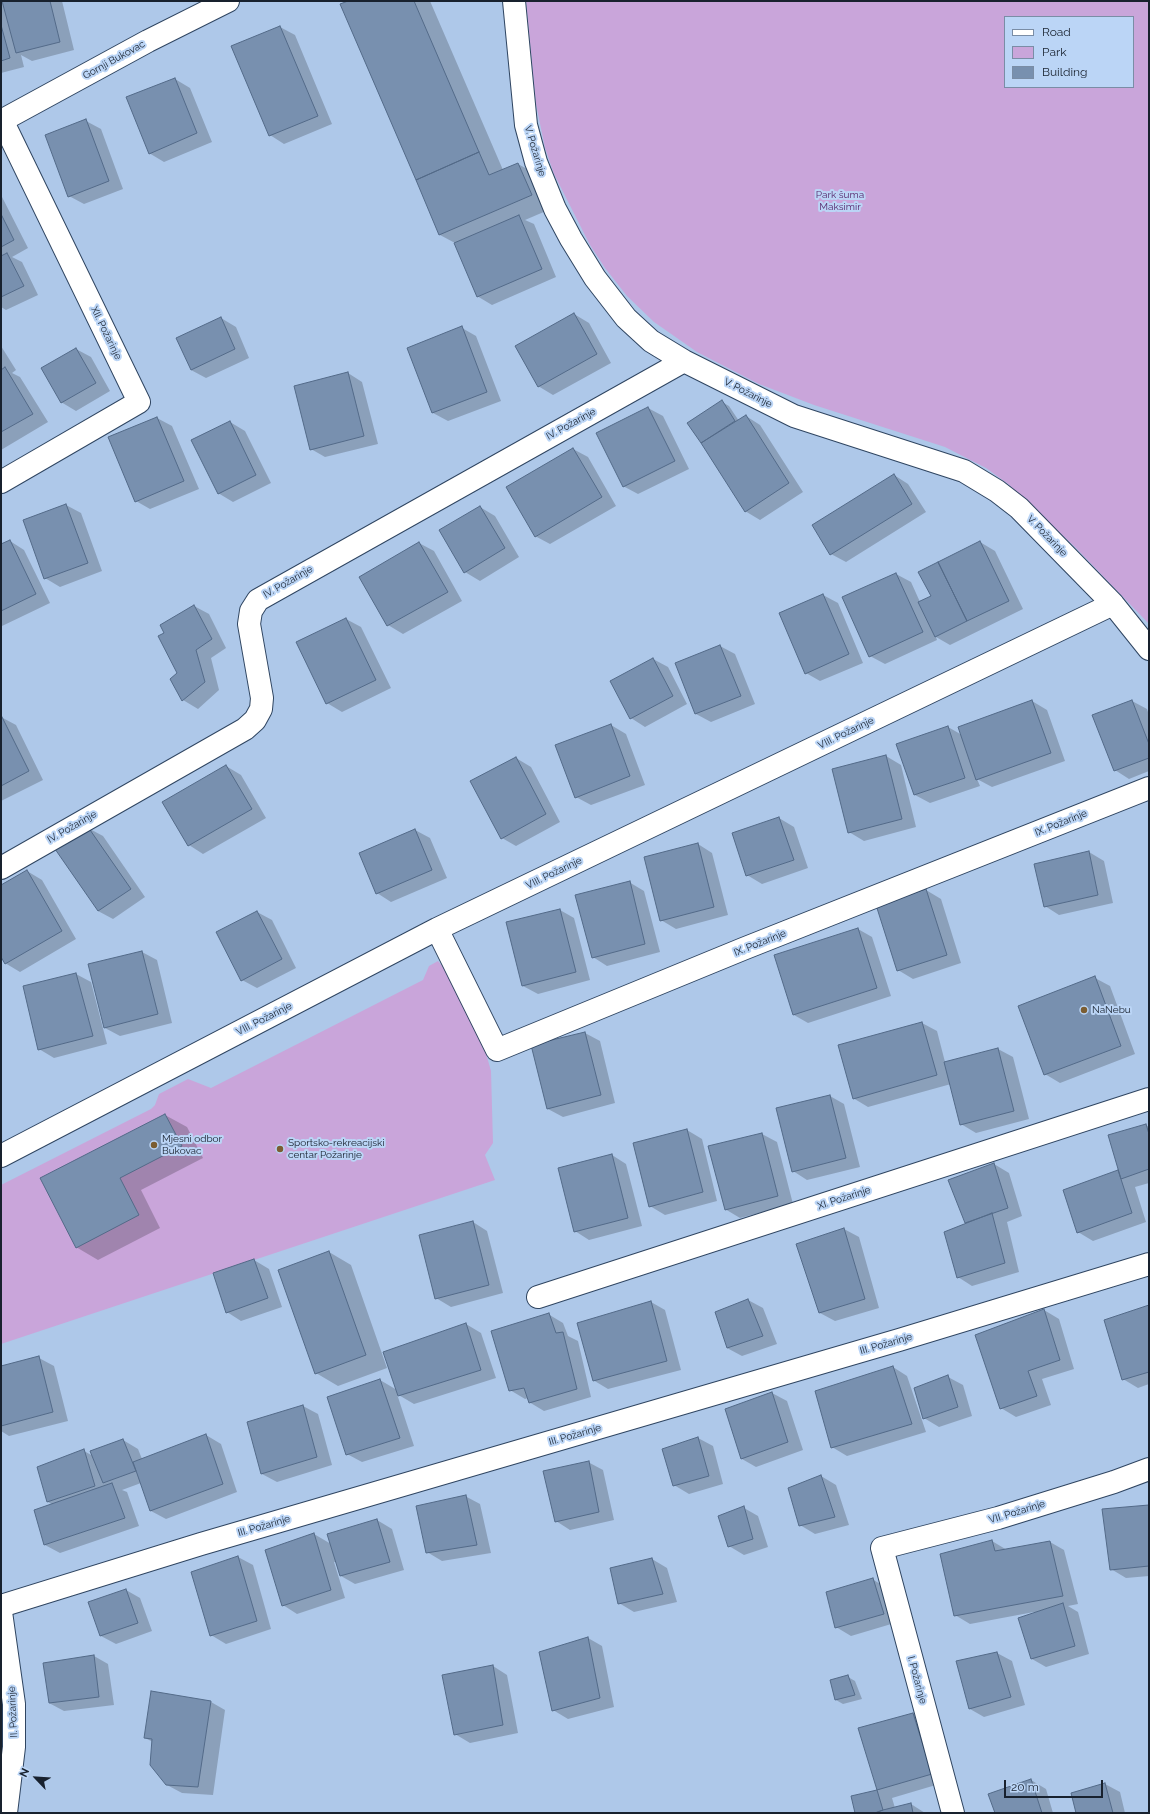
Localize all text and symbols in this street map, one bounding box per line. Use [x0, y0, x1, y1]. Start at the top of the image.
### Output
legend [1004, 16, 1134, 88]
text: Road [1042, 25, 1071, 39]
street label: Gornji Bukovac [81, 38, 147, 82]
text: Park [1042, 45, 1067, 59]
text: Building [1042, 65, 1088, 79]
street label: V. Požarinje [522, 124, 548, 178]
park label: Park šuma Maksimir [816, 189, 864, 212]
street label: XII. Požarinje [88, 304, 124, 362]
street label: V. Požarinje [722, 376, 774, 410]
street label: IV. Požarinje [544, 405, 598, 443]
street label: V. Požarinje [1024, 513, 1070, 559]
street label: IV. Požarinje [261, 563, 315, 601]
street label: VIII. Požarinje [816, 714, 876, 752]
street label: IX. Požarinje [1033, 807, 1089, 839]
street label: IV. Požarinje [45, 808, 99, 846]
street label: VIII. Požarinje [524, 854, 584, 892]
street label: IX. Požarinje [732, 927, 788, 959]
street label: VIII. Požarinje [234, 1000, 294, 1038]
place label: NaNebu [1092, 1004, 1131, 1016]
marker: NaNebu [1079, 1005, 1089, 1015]
place label: Mjesni odbor Bukovac [162, 1133, 222, 1156]
place label: Sportsko-rekreacijski centar Požarinje [288, 1137, 384, 1160]
marker: Mjesni odbor Bukovac [149, 1140, 159, 1150]
marker: Sportsko-rekreacijski centar Požarinje [275, 1144, 285, 1154]
street label: XI. Požarinje [816, 1184, 872, 1212]
street label: III. Požarinje [858, 1331, 914, 1357]
street label: III. Požarinje [547, 1422, 603, 1448]
street label: VII. Požarinje [987, 1498, 1047, 1526]
street label: III. Požarinje [236, 1513, 292, 1539]
street label: I. Požarinje [905, 1655, 929, 1705]
street label: II. Požarinje [6, 1686, 20, 1738]
north arrow [16, 1758, 56, 1798]
text: N [17, 1766, 32, 1779]
scale bar [1006, 1772, 1105, 1798]
text: 20 m [1011, 1780, 1039, 1794]

